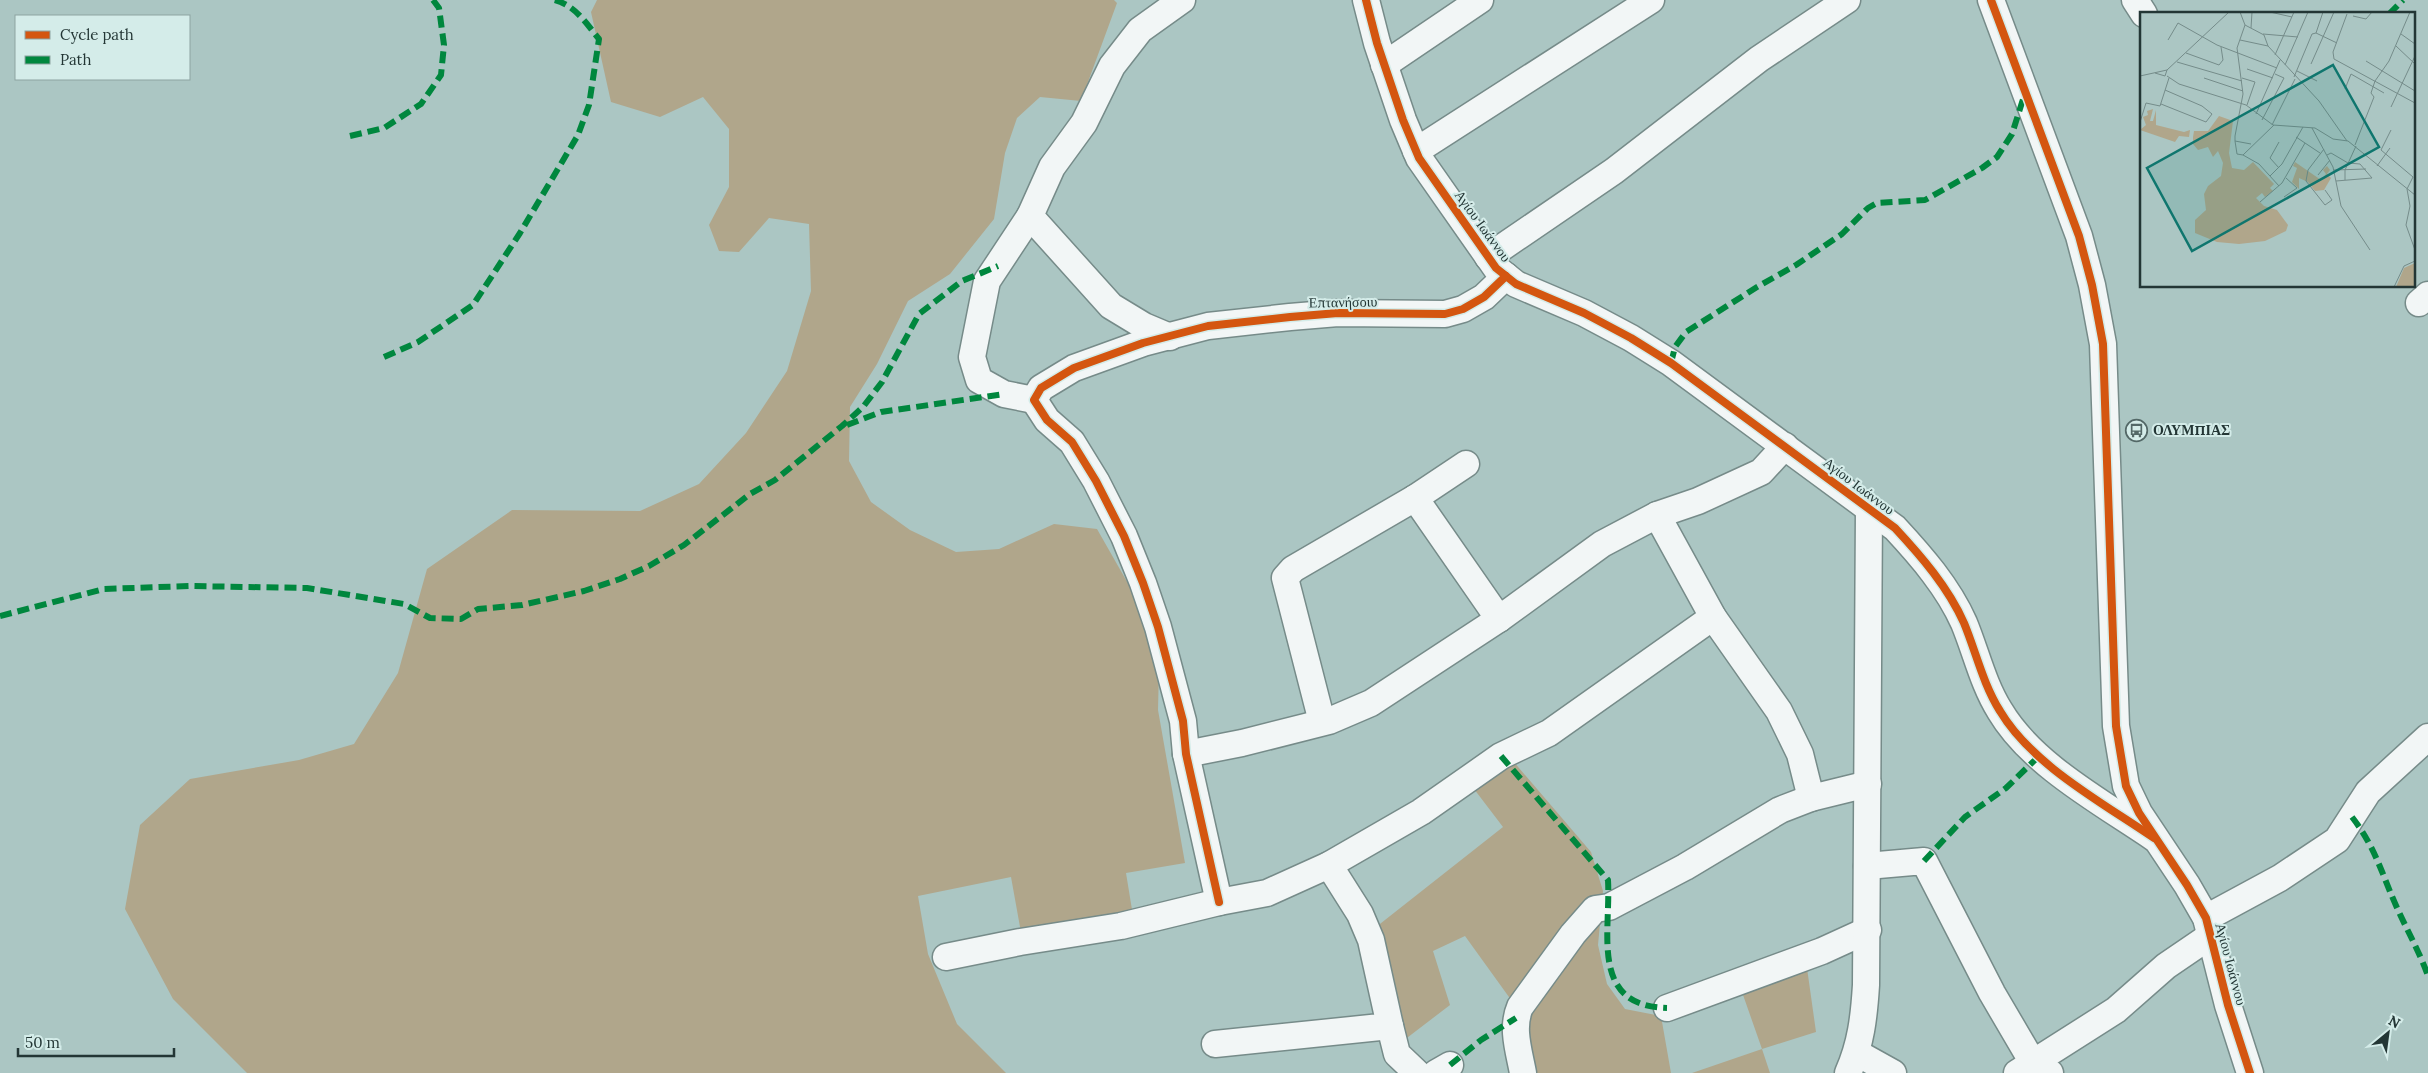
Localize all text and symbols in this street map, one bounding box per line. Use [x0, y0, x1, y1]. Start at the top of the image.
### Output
inset map [2140, 12, 2416, 288]
legend [15, 15, 190, 80]
text: Cycle path [60, 25, 134, 44]
text: Path [60, 50, 91, 69]
street label: Αγίου Ιωάννου [1451, 187, 1515, 266]
street label: Επτανήσοιυ [1309, 292, 1377, 312]
bus stop icon: ΟΛΥΜΠΙΑΣ [2125, 418, 2149, 442]
place label: ΟΛΥΜΠΙΑΣ [2153, 421, 2230, 439]
street label: Αγίου Ιωάννου [1820, 453, 1898, 519]
street label: Αγίου Ιωάννου [2211, 921, 2251, 1007]
north arrow [2363, 1008, 2413, 1058]
text: N [2385, 1011, 2404, 1032]
scale bar [18, 1026, 174, 1058]
text: 50 m [25, 1033, 60, 1052]

